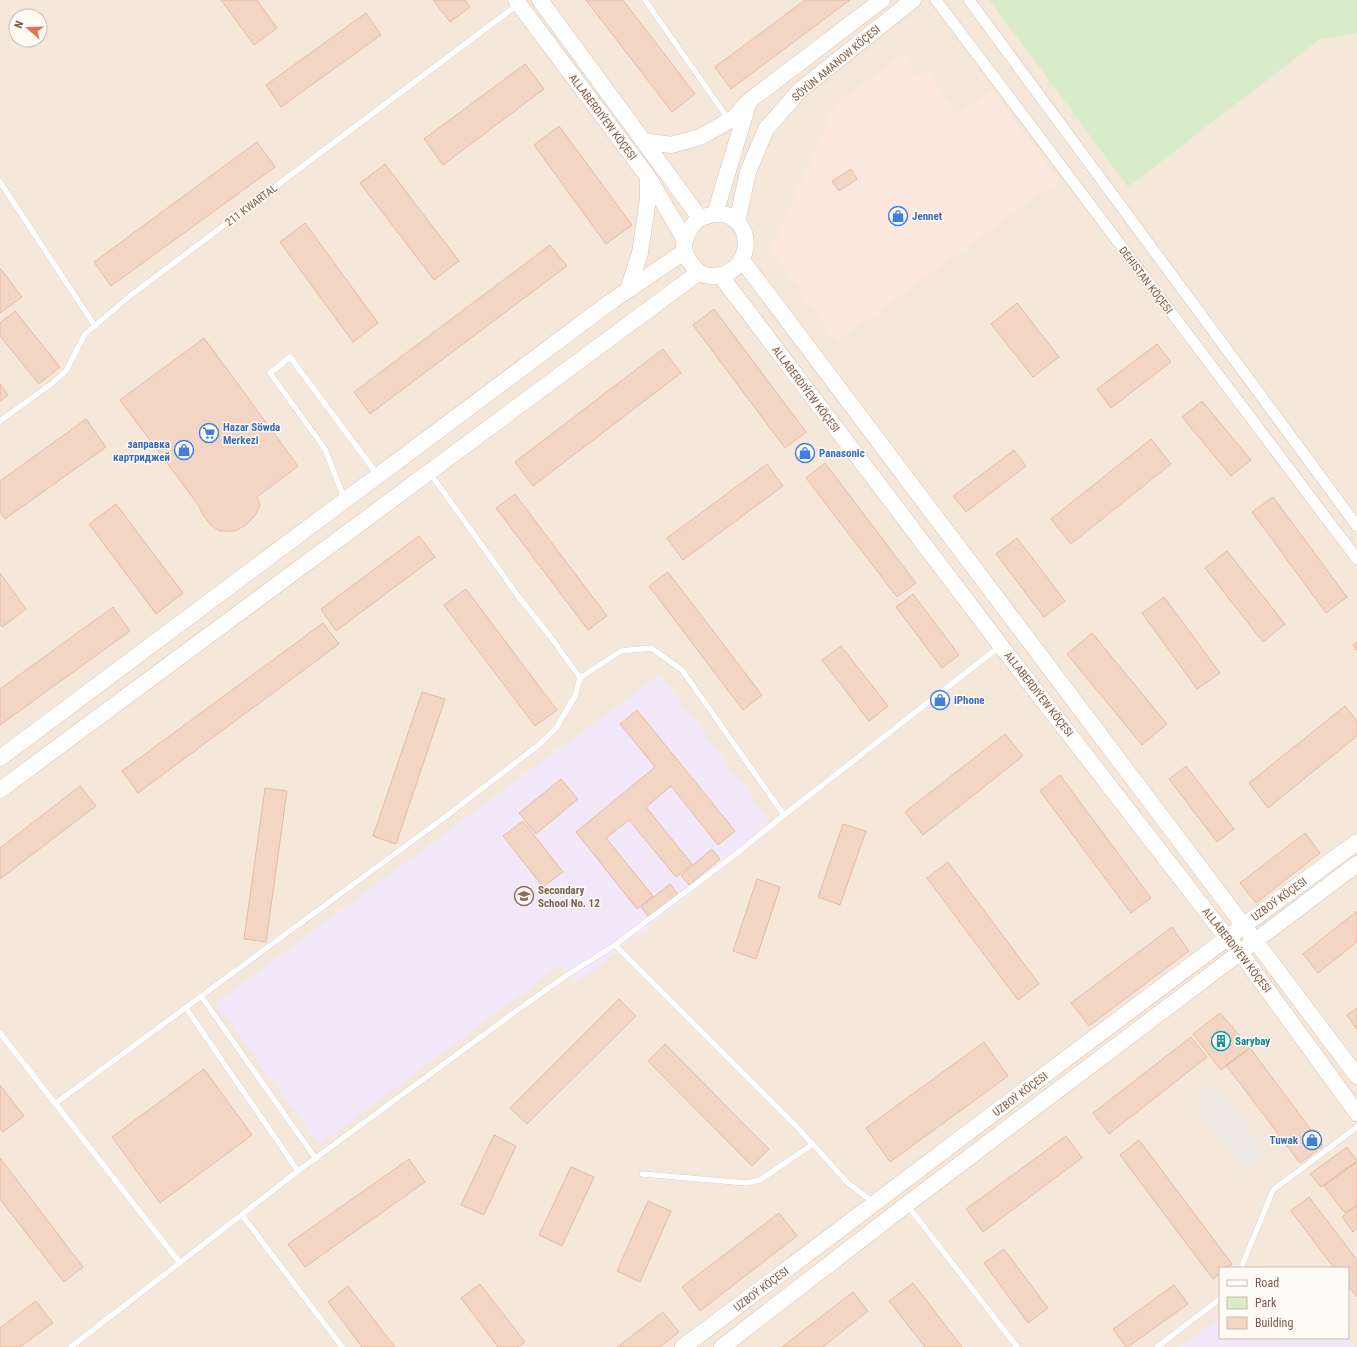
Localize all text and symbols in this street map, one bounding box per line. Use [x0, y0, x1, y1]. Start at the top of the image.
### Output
north arrow [8, 8, 48, 48]
text: N [12, 19, 26, 30]
street label: SÖYÜN AMANOW KÖÇESI [790, 23, 883, 104]
street label: ALLABERDIÝEW KÖÇESI [566, 72, 639, 163]
street label: 211 KWARTAL [223, 182, 280, 229]
shop icon: Jennet [887, 205, 909, 227]
place label: Jennet [912, 210, 943, 223]
street label: DEHISTAN KÖÇESI [1116, 244, 1175, 316]
street label: ALLABERDIÝEW KÖÇESI [769, 344, 842, 435]
place label: Hazar Söwda Merkezi [223, 421, 280, 447]
supermarket icon: Hazar Söwda Merkezi [198, 422, 220, 444]
place label: заправка картриджей [113, 438, 170, 464]
shop icon: заправка картриджей [173, 439, 195, 461]
shop icon: Panasonic [794, 442, 816, 464]
place label: Panasonic [819, 447, 865, 460]
street label: ALLABERDIÝEW KÖÇESI [1001, 649, 1076, 739]
shop icon: iPhone [929, 689, 951, 711]
place label: iPhone [954, 694, 985, 707]
street label: UZBOÝ KÖÇESI [1249, 875, 1309, 924]
place label: Secondary School No. 12 [538, 884, 600, 910]
school or university icon: Secondary School No. 12 [513, 885, 535, 907]
street label: ALLABERDIÝEW KÖÇESI [1199, 905, 1274, 995]
building icon: Sarybay [1210, 1030, 1232, 1052]
place label: Sarybay [1235, 1035, 1270, 1048]
street label: UZBOÝ KÖÇESI [990, 1070, 1050, 1119]
shop icon: Tuwak [1301, 1129, 1323, 1151]
place label: Tuwak [1270, 1134, 1299, 1147]
street label: UZBOÝ KÖÇESI [731, 1265, 791, 1314]
legend [1219, 1267, 1349, 1339]
text: Road [1255, 1276, 1279, 1290]
text: Park [1255, 1296, 1277, 1310]
text: Building [1255, 1316, 1293, 1330]

